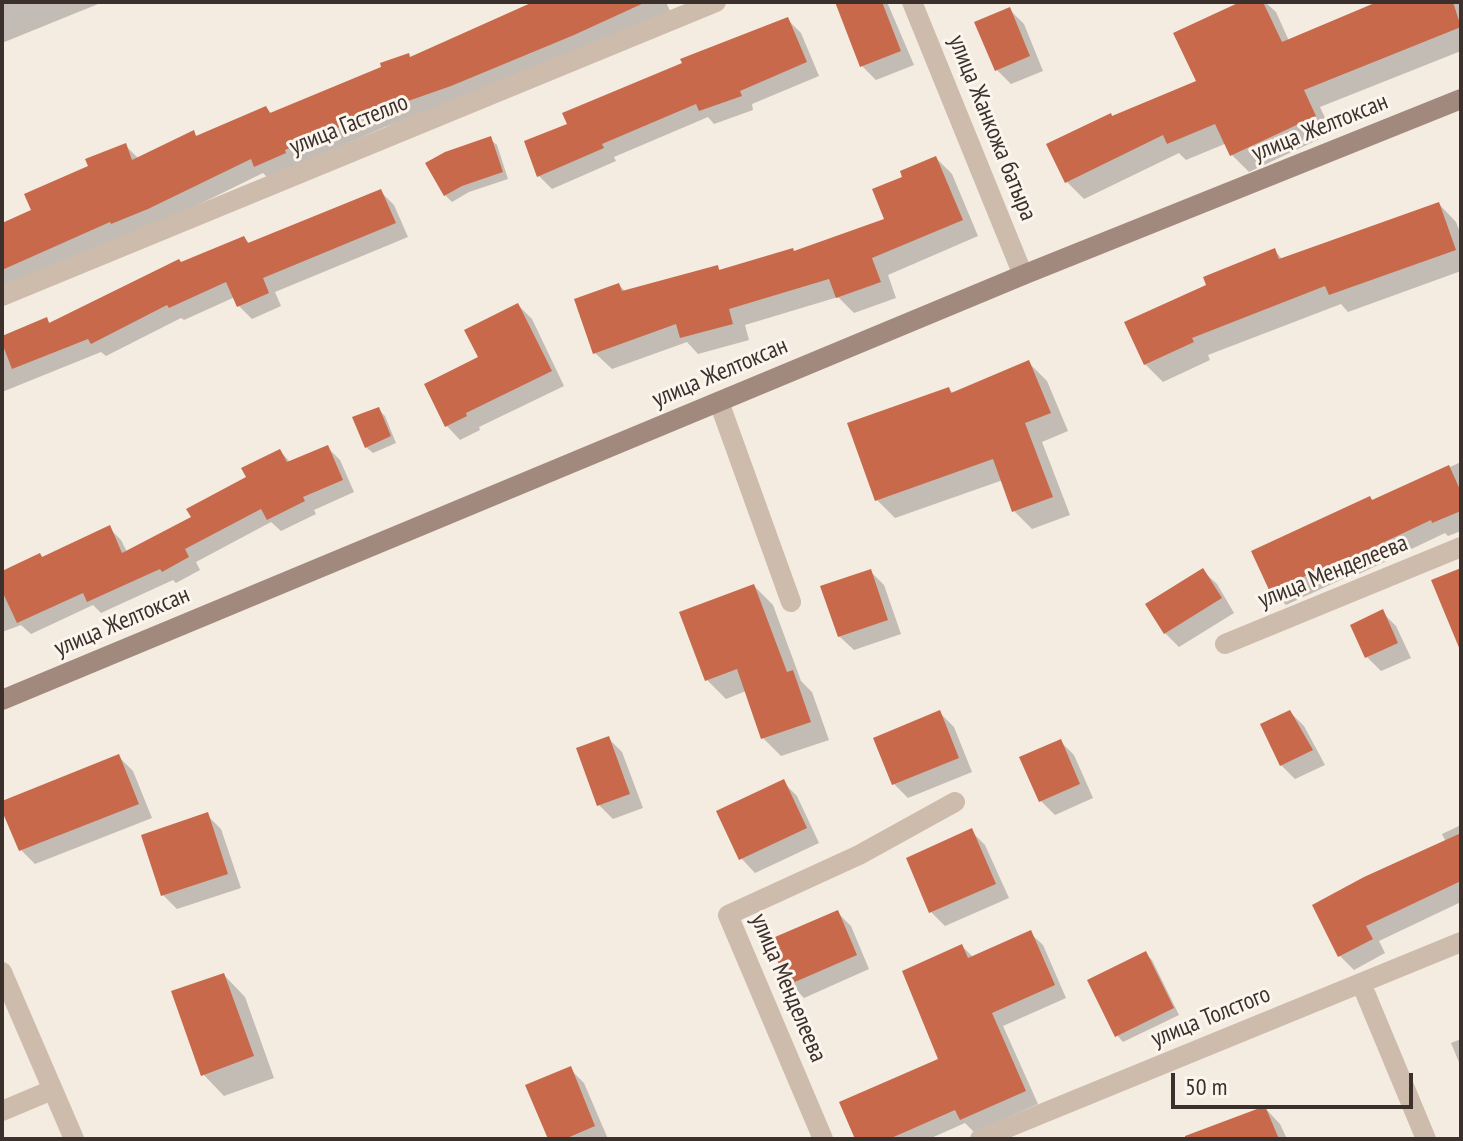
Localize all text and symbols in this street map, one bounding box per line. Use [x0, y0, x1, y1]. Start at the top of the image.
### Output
street label: улица Жанкожа батыра [942, 31, 1042, 225]
street label: улица Гастелло [285, 88, 413, 162]
street label: улица Желтоксан [1248, 88, 1392, 168]
street label: улица Желтоксан [648, 332, 792, 414]
street label: улица Менделеева [1254, 529, 1412, 615]
street label: улица Желтоксан [50, 581, 194, 663]
street label: улица Менделеева [744, 909, 832, 1067]
street label: улица Толстого [1147, 980, 1275, 1054]
scale bar [1175, 1057, 1417, 1107]
text: 50 m [1185, 1071, 1227, 1102]

